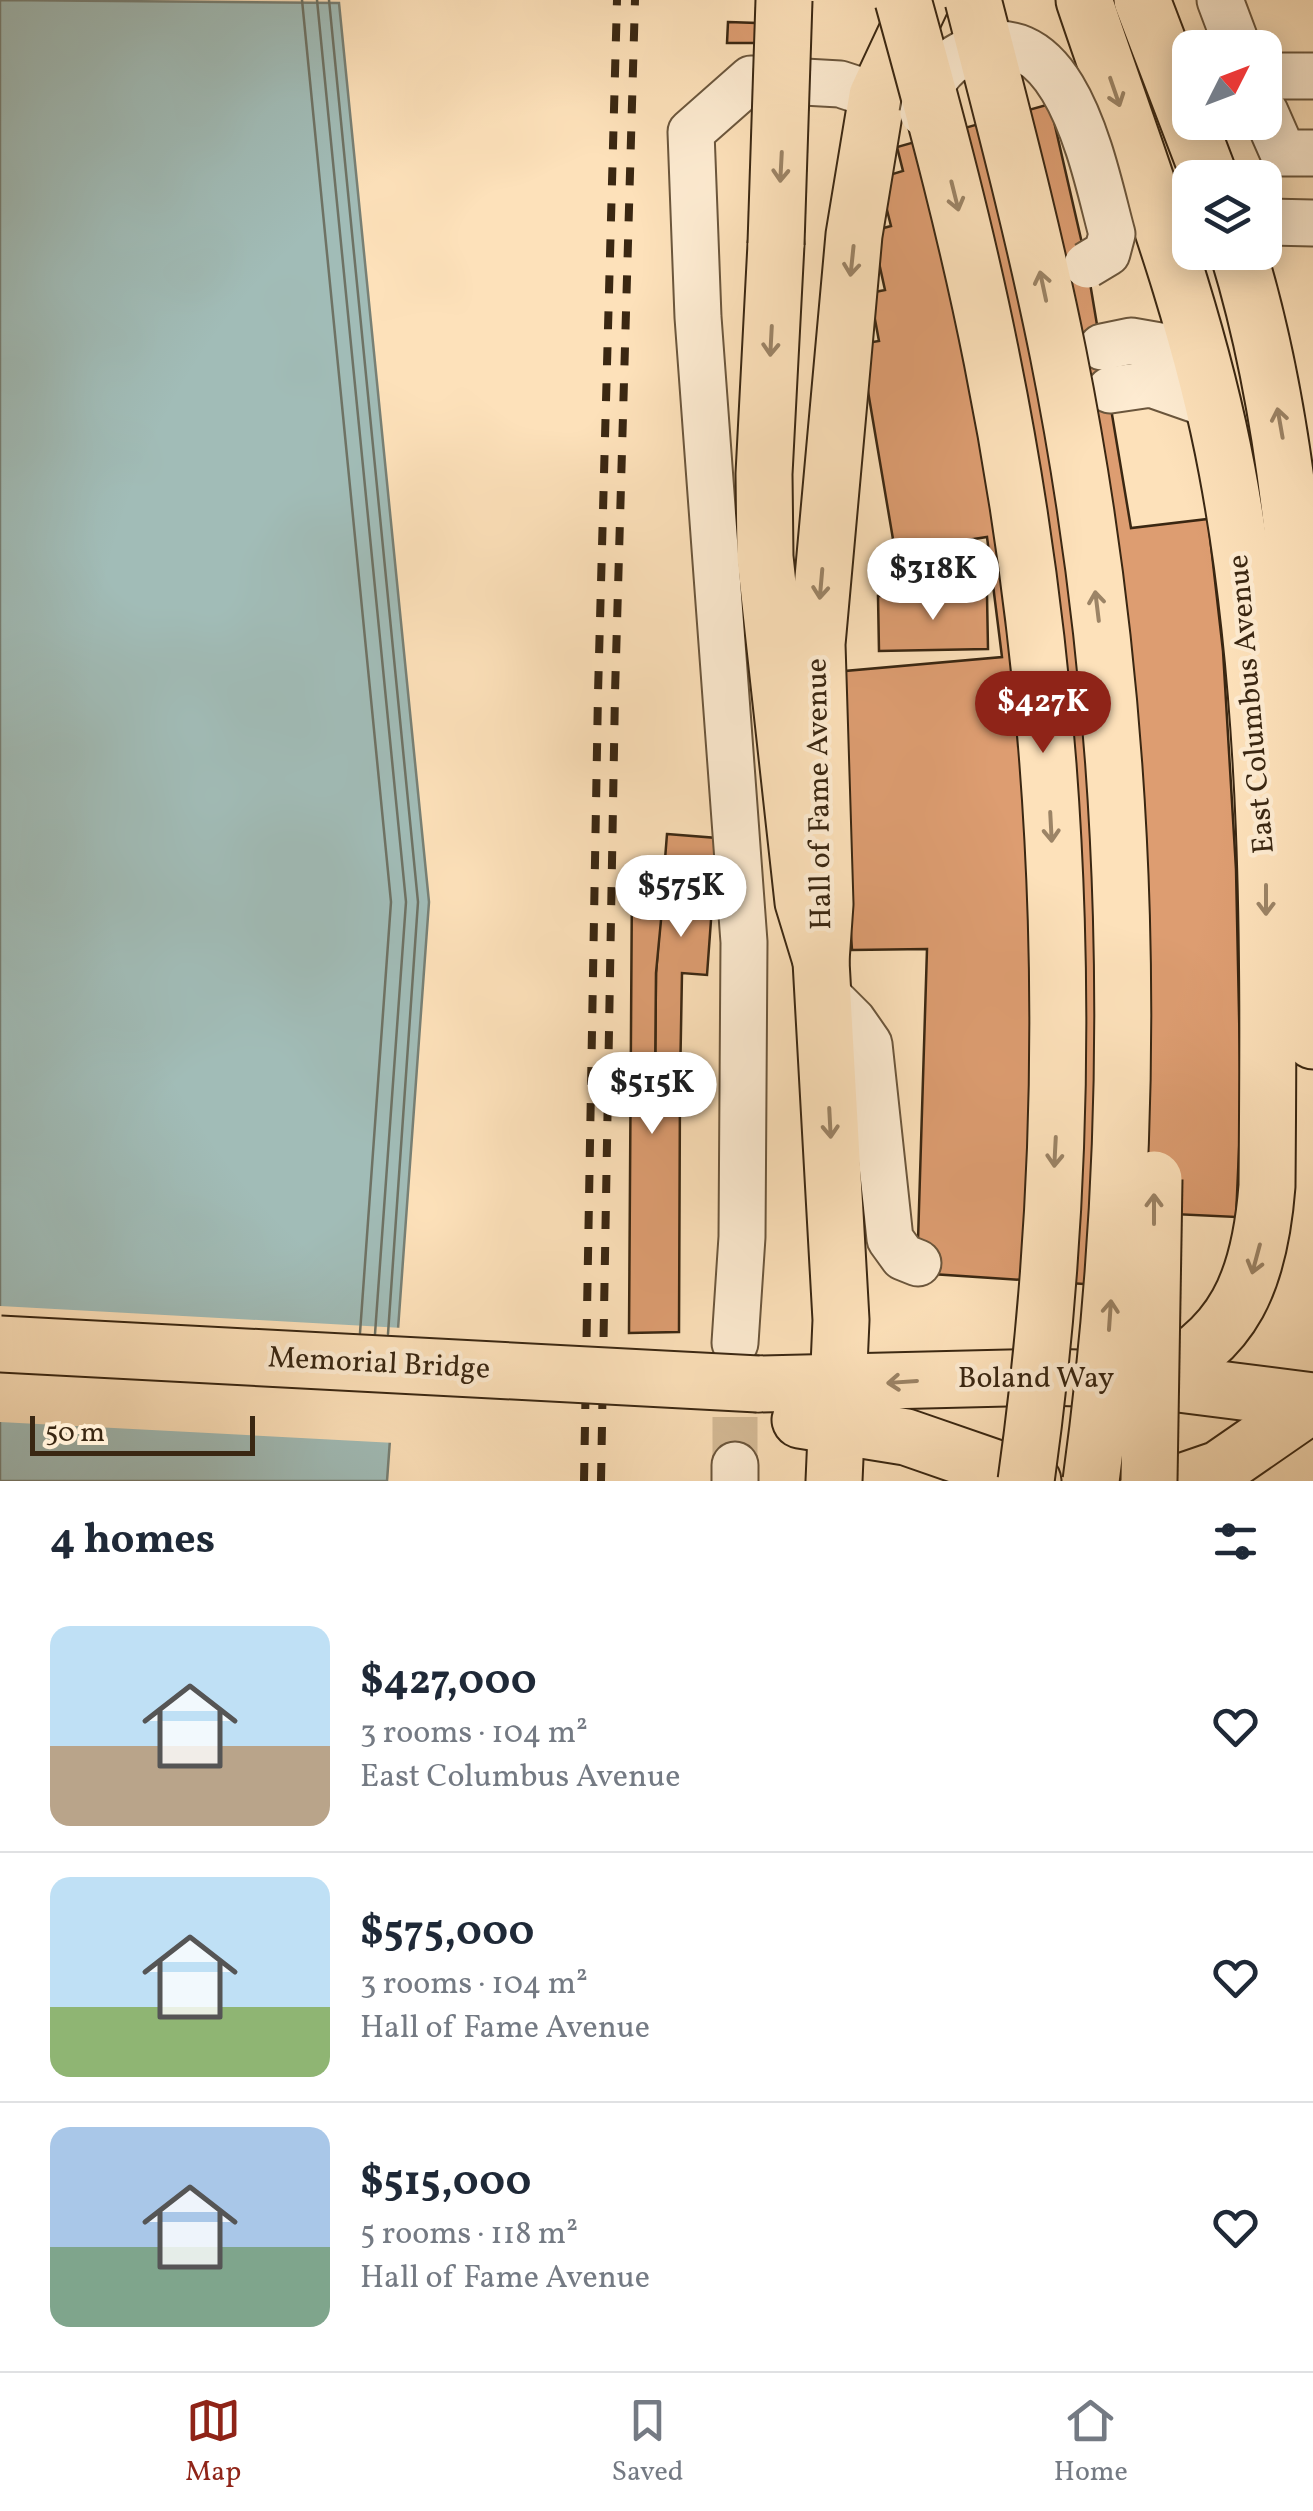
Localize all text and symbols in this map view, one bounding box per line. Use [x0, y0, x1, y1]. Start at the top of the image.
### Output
north arrow [1172, 30, 1282, 140]
map controls [1172, 30, 1282, 270]
one-way arrow [1108, 76, 1126, 108]
one-way arrow [771, 151, 790, 183]
button: layers [1172, 160, 1282, 270]
one-way arrow [946, 180, 965, 211]
one-way arrow [842, 244, 861, 277]
one-way arrow [1033, 271, 1051, 303]
one-way arrow [761, 325, 780, 357]
one-way arrow [1270, 407, 1289, 440]
pin: $318K [863, 538, 1003, 623]
text: $318K [889, 548, 977, 592]
street label: East Columbus Avenue [1218, 553, 1286, 855]
one-way arrow [811, 568, 830, 600]
one-way arrow [1087, 590, 1106, 623]
street label: Hall of Fame Avenue [797, 658, 843, 930]
pin: $427K [973, 671, 1113, 756]
text: $427K [997, 681, 1089, 725]
one-way arrow [1042, 811, 1061, 843]
pin: $575K [611, 855, 751, 940]
text: $575K [637, 865, 725, 909]
one-way arrow [1256, 882, 1276, 915]
pin: $515K [582, 1052, 722, 1137]
text: $515K [610, 1062, 694, 1106]
one-way arrow [821, 1106, 840, 1138]
one-way arrow [1045, 1136, 1064, 1168]
one-way arrow [1144, 1193, 1164, 1226]
one-way arrow [1246, 1243, 1265, 1274]
one-way arrow [1101, 1299, 1120, 1331]
street label: Memorial Bridge [267, 1337, 491, 1391]
street label: Boland Way [958, 1358, 1114, 1400]
one-way arrow [886, 1373, 918, 1392]
scale bar [30, 1411, 255, 1456]
text: 50 m [45, 1414, 105, 1453]
text: 4 homes [50, 1512, 215, 1571]
icon: filters [1208, 1514, 1263, 1569]
text: $427,000 [360, 1653, 537, 1712]
icon: home [130, 1666, 250, 1786]
icon: heart [1208, 1699, 1263, 1754]
text: 3 rooms · 104 m² [360, 1712, 588, 1756]
text: East Columbus Avenue [360, 1756, 680, 1800]
text: $575,000 [360, 1904, 534, 1963]
icon: home [130, 1917, 250, 2037]
icon: heart [1208, 1950, 1263, 2005]
text: 3 rooms · 104 m² [360, 1963, 588, 2007]
text: Hall of Fame Avenue [360, 2007, 650, 2051]
text: $515,000 [360, 2154, 531, 2213]
icon: home [130, 2167, 250, 2287]
icon: heart [1208, 2200, 1263, 2255]
text: 5 rooms · 118 m² [360, 2213, 578, 2257]
text: Hall of Fame Avenue [360, 2257, 650, 2301]
tab: Map [185, 2393, 241, 2492]
tab: Saved [611, 2393, 684, 2492]
tab: Home [1054, 2393, 1128, 2492]

